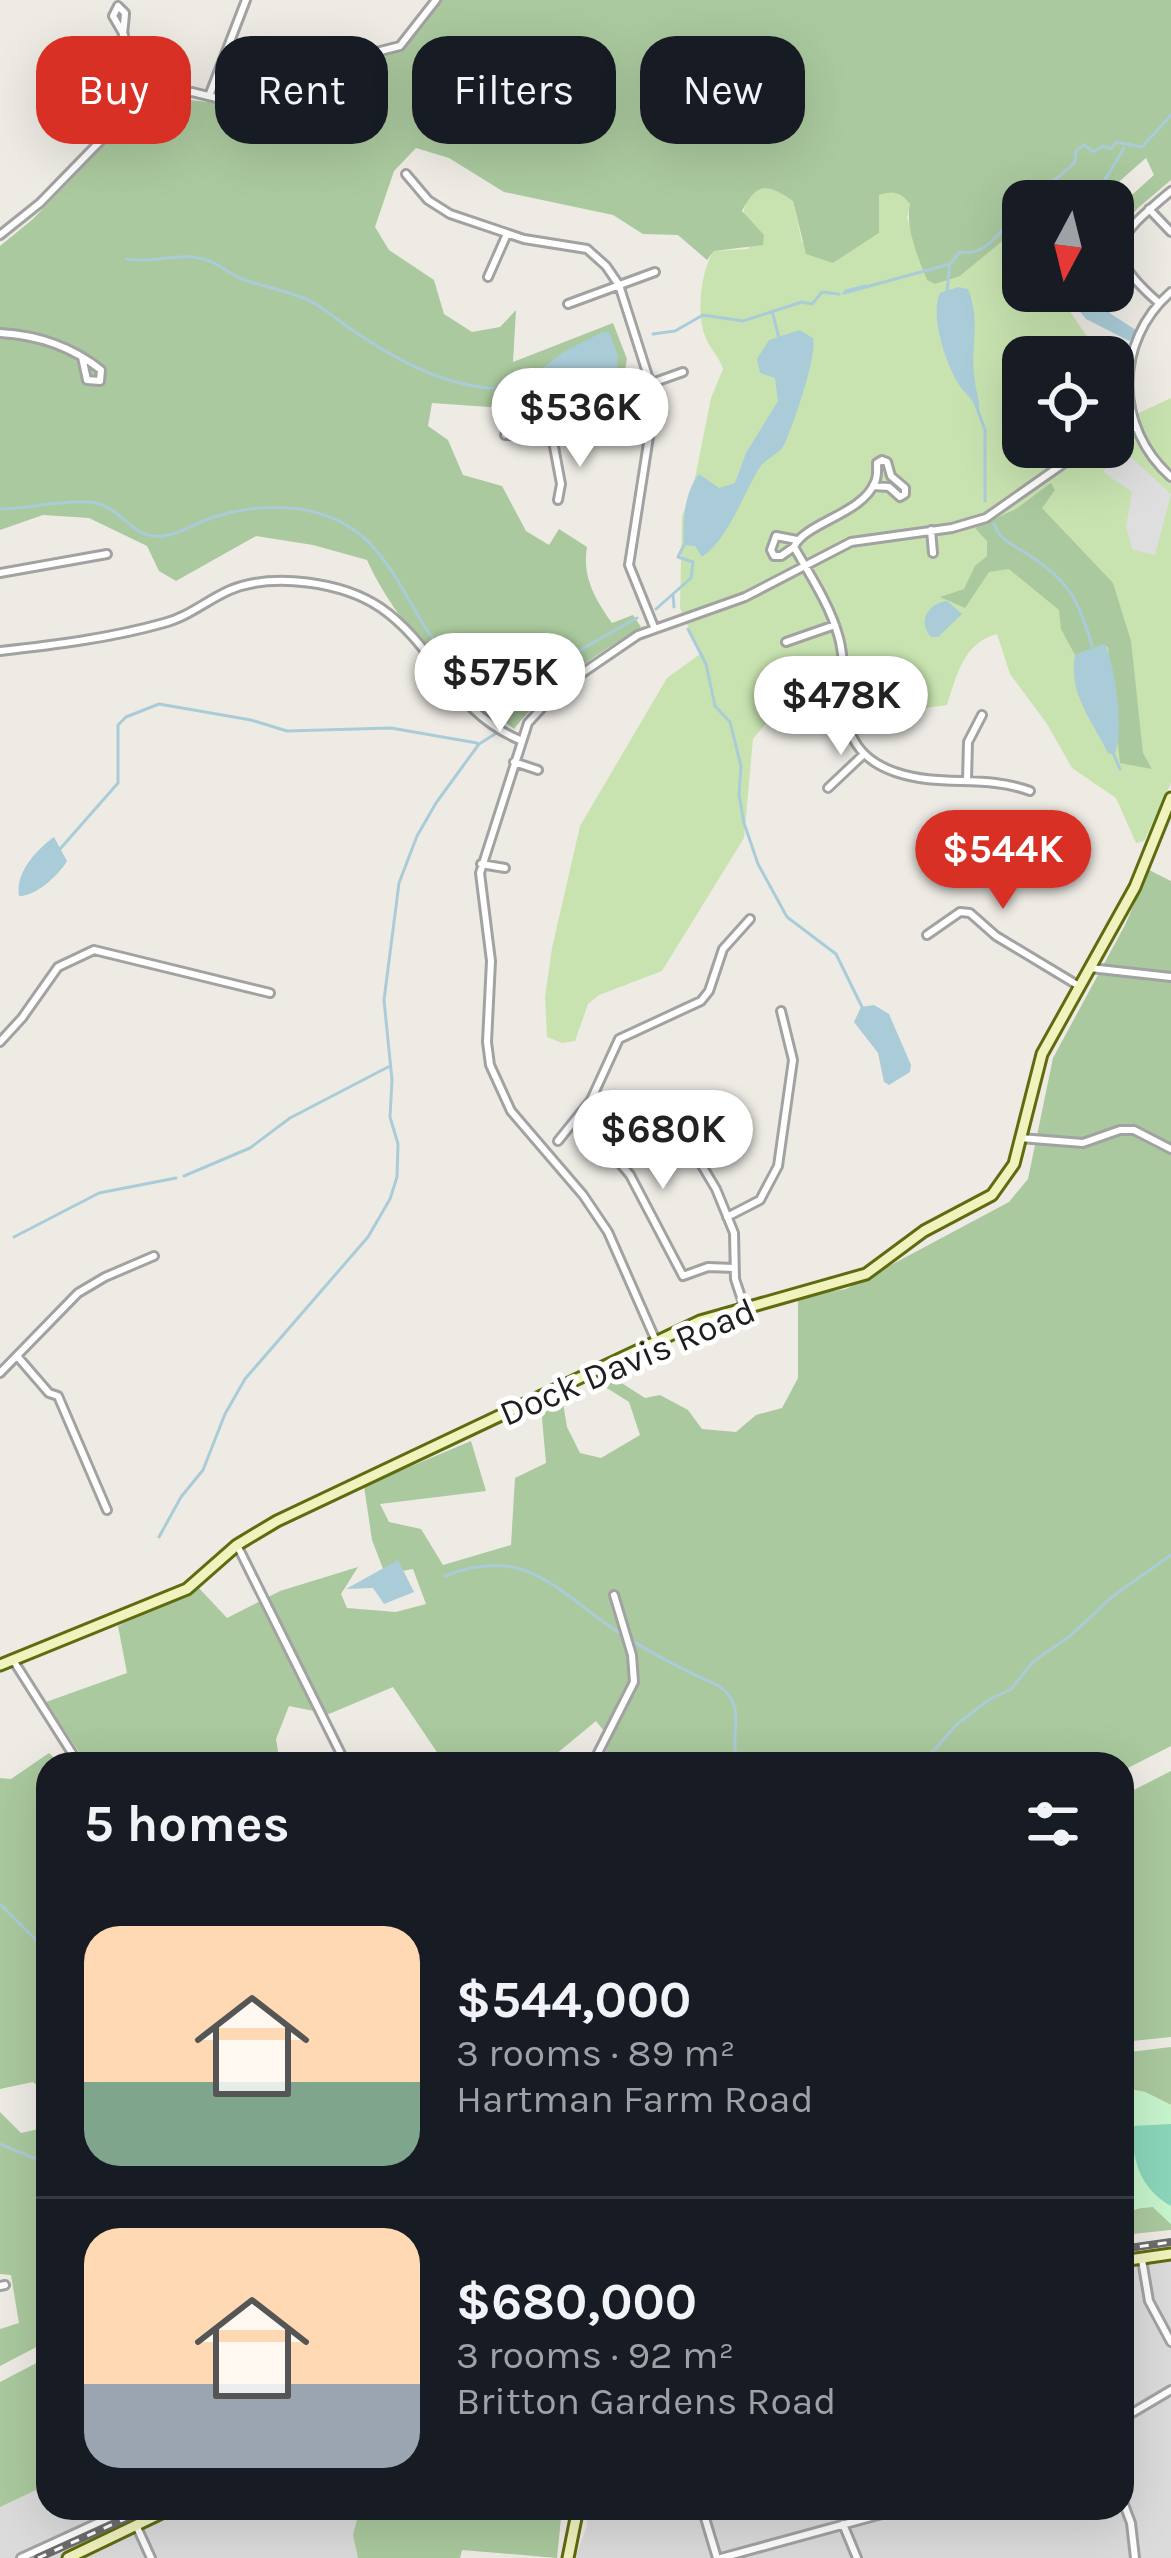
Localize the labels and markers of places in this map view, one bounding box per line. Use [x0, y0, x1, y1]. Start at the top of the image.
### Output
pin: $536K [496, 368, 664, 470]
pin: $575K [416, 633, 584, 735]
pin: $478K [757, 656, 925, 758]
pin: $544K [919, 810, 1087, 912]
pin: $680K [579, 1090, 747, 1192]

